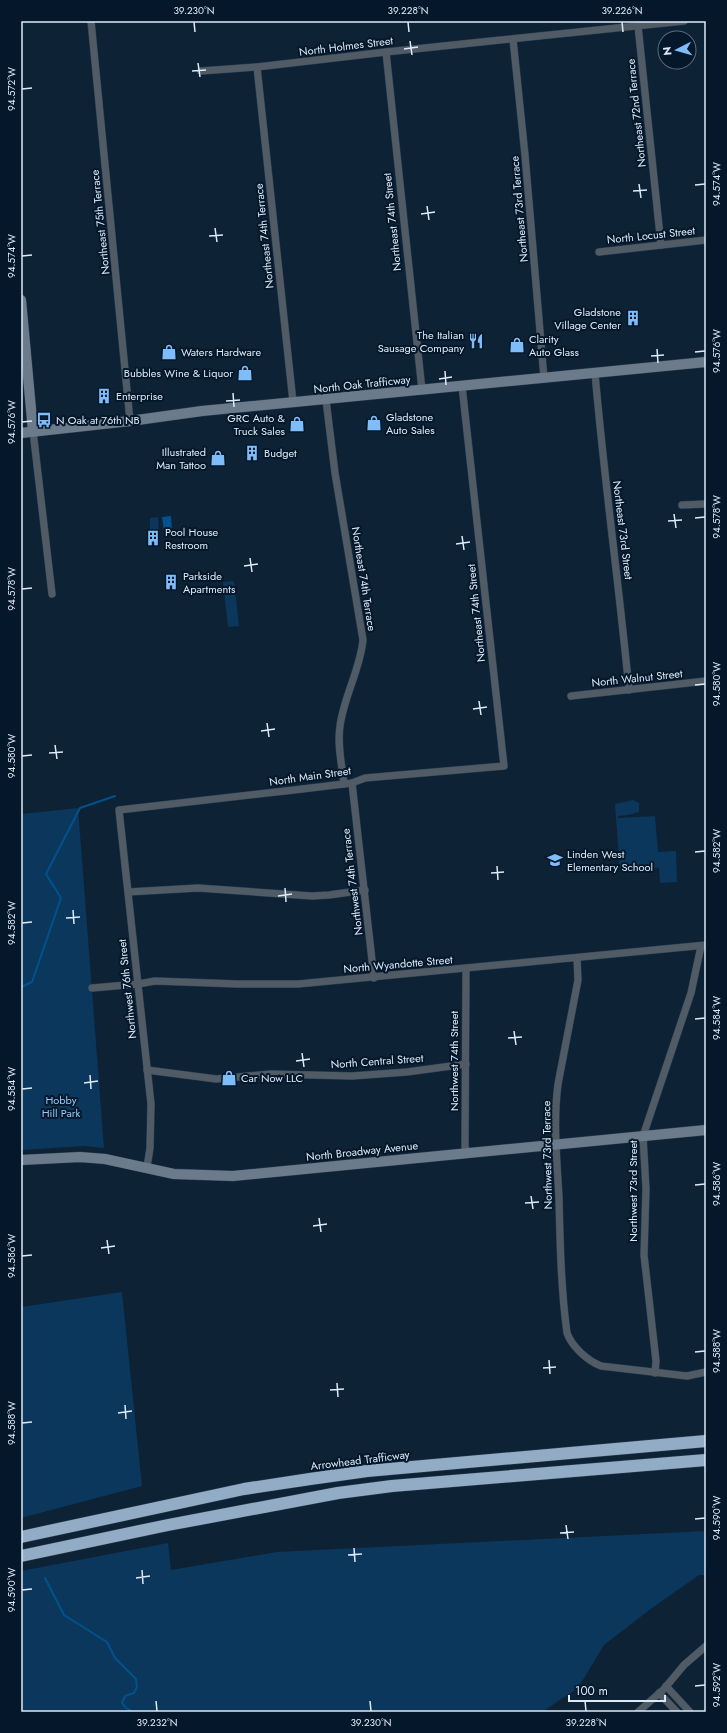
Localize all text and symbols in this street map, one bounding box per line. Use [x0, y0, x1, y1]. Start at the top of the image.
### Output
text: 39.230°N [173, 3, 215, 18]
text: 39.228°N [388, 3, 428, 18]
text: 39.226°N [601, 3, 643, 18]
north arrow [657, 30, 697, 70]
street label: North Holmes Street [298, 32, 394, 60]
text: N [659, 46, 675, 56]
street label: Northeast 72nd Terrace [622, 58, 650, 168]
text: 94.572°W [4, 67, 19, 111]
street label: Northeast 73rd Terrace [506, 155, 532, 263]
text: 94.574°W [709, 162, 724, 206]
street label: Northeast 75th Terrace [87, 169, 113, 275]
street label: Northeast 74th Street [379, 172, 405, 272]
street label: Northeast 74th Terrace [251, 182, 277, 289]
street label: North Locust Street [606, 222, 696, 248]
text: 94.574°W [4, 234, 19, 278]
place label: Gladstone Village Center [554, 304, 621, 333]
building icon: Gladstone Village Center [624, 309, 642, 327]
place label: The Italian Sausage Company [378, 327, 464, 356]
text: 94.576°W [709, 329, 724, 373]
place label: Clarity Auto Glass [529, 331, 580, 360]
restaurant icon: The Italian Sausage Company [467, 332, 485, 350]
shop icon: Clarity Auto Glass [508, 336, 526, 354]
shop icon: Waters Hardware [160, 343, 178, 361]
place label: Waters Hardware [181, 344, 261, 360]
shop icon: Bubbles Wine & Liquor [236, 364, 254, 382]
place label: Bubbles Wine & Liquor [124, 365, 233, 381]
street label: North Oak Trafficway [313, 371, 411, 397]
building icon: Enterprise [95, 387, 113, 405]
place label: Enterprise [116, 388, 163, 404]
text: 94.576°W [4, 400, 19, 444]
place label: Gladstone Auto Sales [386, 409, 435, 438]
place label: GRC Auto & Truck Sales [227, 410, 286, 439]
bus stop icon: N Oak at 76th NB [35, 411, 53, 429]
place label: N Oak at 76th NB [56, 412, 140, 428]
shop icon: Gladstone Auto Sales [365, 414, 383, 432]
shop icon: GRC Auto & Truck Sales [288, 415, 306, 433]
place label: Illustrated Man Tattoo [156, 444, 206, 473]
building icon: Budget [243, 444, 261, 462]
place label: Budget [264, 445, 297, 461]
shop icon: Illustrated Man Tattoo [209, 449, 227, 467]
street label: Northeast 73rd Street [609, 480, 637, 581]
text: 94.578°W [709, 495, 724, 539]
place label: Pool House Restroom [165, 524, 219, 553]
street label: Northeast 74th Terrace [348, 526, 380, 633]
building icon: Pool House Restroom [144, 529, 162, 547]
street label: Northeast 74th Street [463, 563, 489, 663]
text: 94.578°W [4, 567, 19, 611]
place label: Parkside Apartments [183, 568, 236, 597]
building icon: Parkside Apartments [162, 573, 180, 591]
text: 94.580°W [709, 662, 724, 706]
street label: North Walnut Street [591, 665, 684, 691]
text: 94.580°W [4, 734, 19, 778]
street label: North Main Street [268, 762, 352, 790]
street label: Northwest 74th Terrace [337, 827, 366, 936]
text: 94.582°W [709, 829, 724, 873]
place label: Linden West Elementary School [567, 846, 653, 875]
school or university icon: Linden West Elementary School [546, 851, 564, 869]
text: 94.582°W [4, 901, 19, 945]
street label: Northwest 76th Street [114, 938, 140, 1040]
street label: North Wyandotte Street [343, 951, 454, 977]
text: 94.584°W [709, 996, 724, 1040]
street label: Northwest 74th Street [446, 1011, 462, 1111]
street label: North Central Street [330, 1050, 424, 1072]
text: 94.584°W [4, 1067, 19, 1111]
shop icon: Car Now LLC [220, 1069, 238, 1087]
place label: Car Now LLC [241, 1070, 303, 1086]
park label: Hobby Hill Park [42, 1092, 81, 1121]
street label: Northwest 73rd Terrace [538, 1100, 556, 1209]
street label: North Broadway Avenue [305, 1137, 419, 1165]
street label: Northwest 73rd Street [625, 1140, 641, 1242]
text: 94.586°W [709, 1162, 724, 1206]
text: 94.586°W [4, 1234, 19, 1278]
text: 94.588°W [709, 1329, 724, 1373]
text: 94.588°W [4, 1401, 19, 1445]
street label: Arrowhead Trafficway [310, 1446, 411, 1474]
text: 94.590°W [709, 1496, 724, 1540]
text: 94.590°W [4, 1568, 19, 1612]
text: 94.592°W [709, 1663, 724, 1707]
scale bar [569, 1677, 665, 1703]
text: 100 m [575, 1682, 608, 1700]
text: 39.232°N [137, 1715, 177, 1730]
text: 39.230°N [350, 1715, 392, 1730]
text: 39.228°N [566, 1715, 606, 1730]

